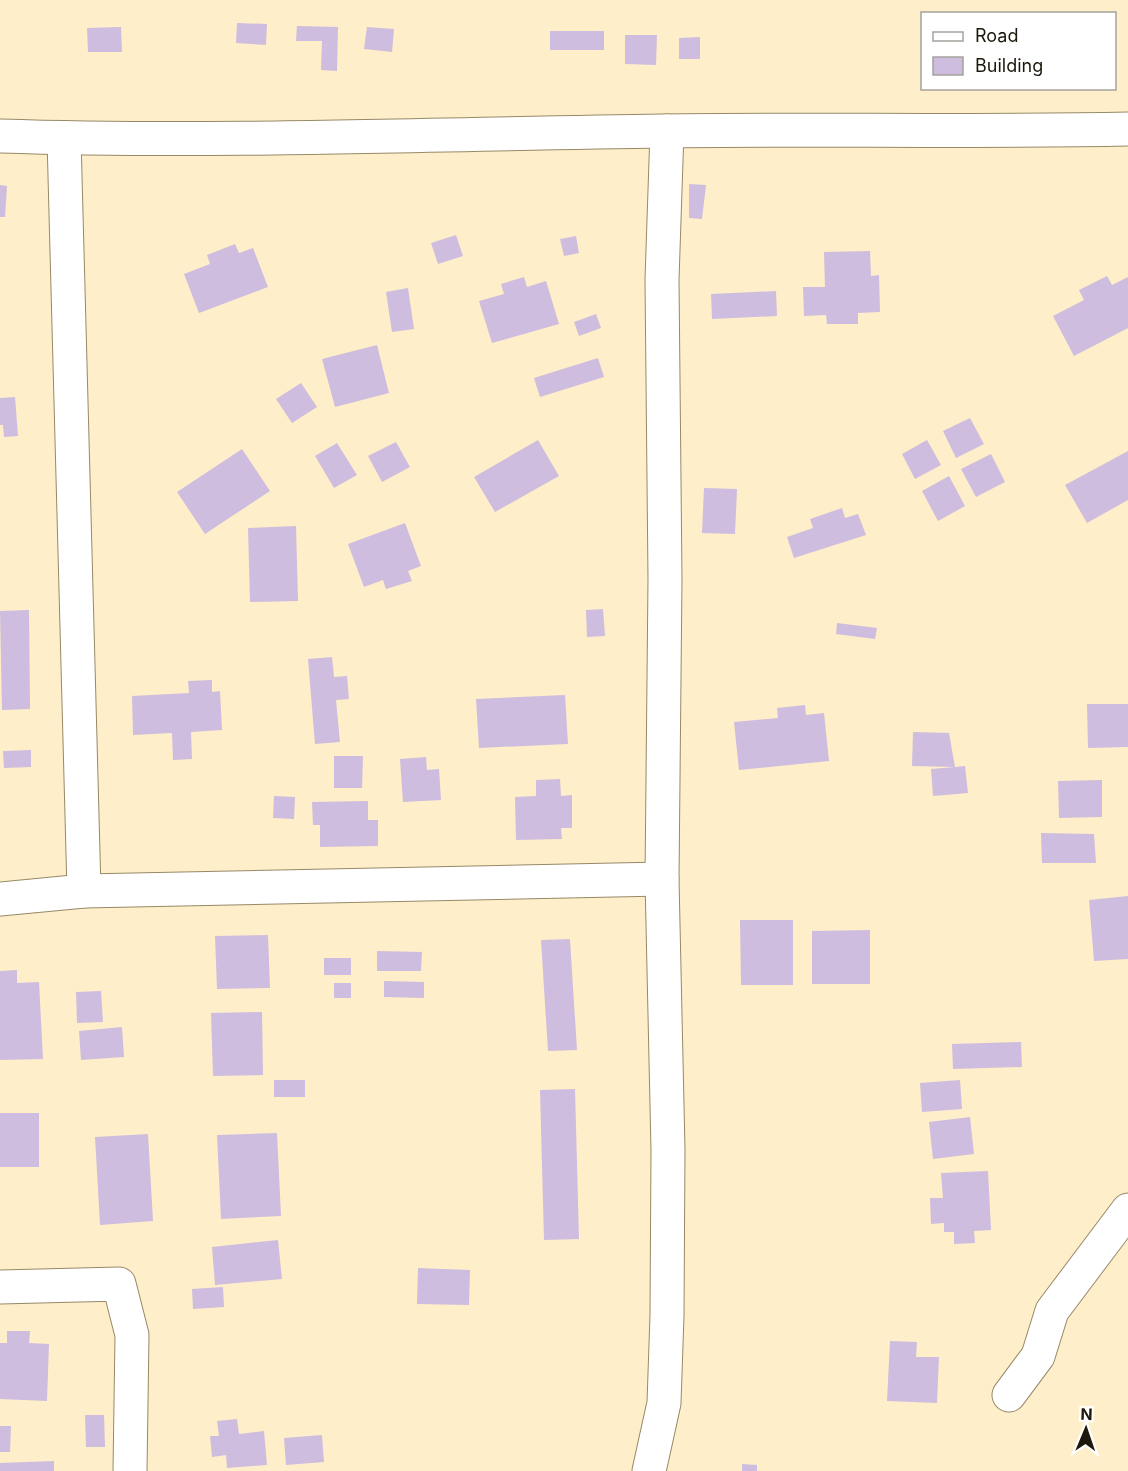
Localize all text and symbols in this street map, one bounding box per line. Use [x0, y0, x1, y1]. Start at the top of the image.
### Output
legend [921, 12, 1116, 90]
text: Road [975, 25, 1018, 46]
text: Building [975, 55, 1043, 76]
north arrow [1056, 1399, 1116, 1459]
text: N [1080, 1404, 1093, 1424]

